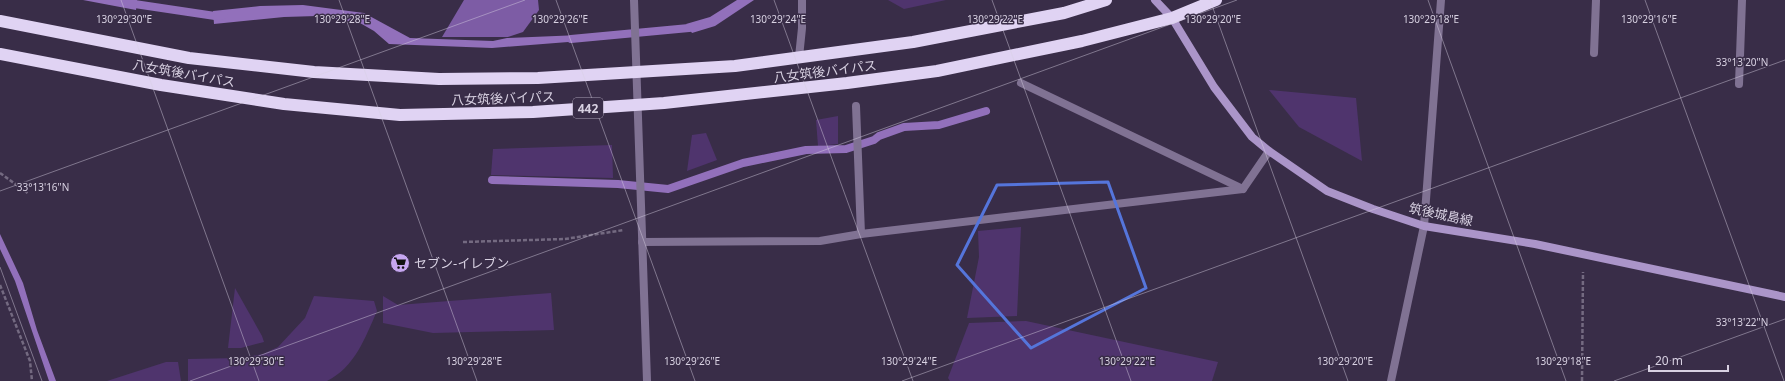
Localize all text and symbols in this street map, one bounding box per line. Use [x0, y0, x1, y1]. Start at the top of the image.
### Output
text: 130°29'30"E [96, 12, 152, 26]
text: 130°29'28"E [314, 12, 370, 26]
text: 130°29'26"E [532, 12, 588, 26]
text: 130°29'24"E [750, 12, 806, 26]
text: 130°29'22"E [967, 12, 1023, 26]
text: 130°29'20"E [1185, 12, 1241, 26]
text: 130°29'18"E [1403, 12, 1459, 26]
text: 130°29'16"E [1621, 12, 1677, 26]
street label: 八女筑後バイパス [131, 55, 237, 91]
text: 33°13'20"N [1716, 55, 1768, 69]
street label: 八女筑後バイパス [772, 56, 878, 86]
street label: 八女筑後バイパス [451, 87, 555, 109]
road number: 442 [573, 98, 603, 118]
text: 33°13'16"N [17, 180, 69, 194]
street label: 筑後城島線 [1407, 198, 1475, 230]
supermarket icon: セブン-イレブン [389, 252, 411, 274]
place label: セブン-イレブン [414, 254, 509, 272]
text: 33°13'22"N [1716, 315, 1768, 329]
scale bar [1649, 347, 1728, 373]
text: 20 m [1655, 352, 1683, 369]
text: 130°29'30"E [228, 354, 284, 368]
text: 130°29'28"E [446, 354, 502, 368]
text: 130°29'26"E [664, 354, 720, 368]
text: 130°29'24"E [881, 354, 937, 368]
text: 130°29'22"E [1099, 354, 1155, 368]
text: 130°29'20"E [1317, 354, 1373, 368]
text: 130°29'18"E [1535, 354, 1591, 368]

